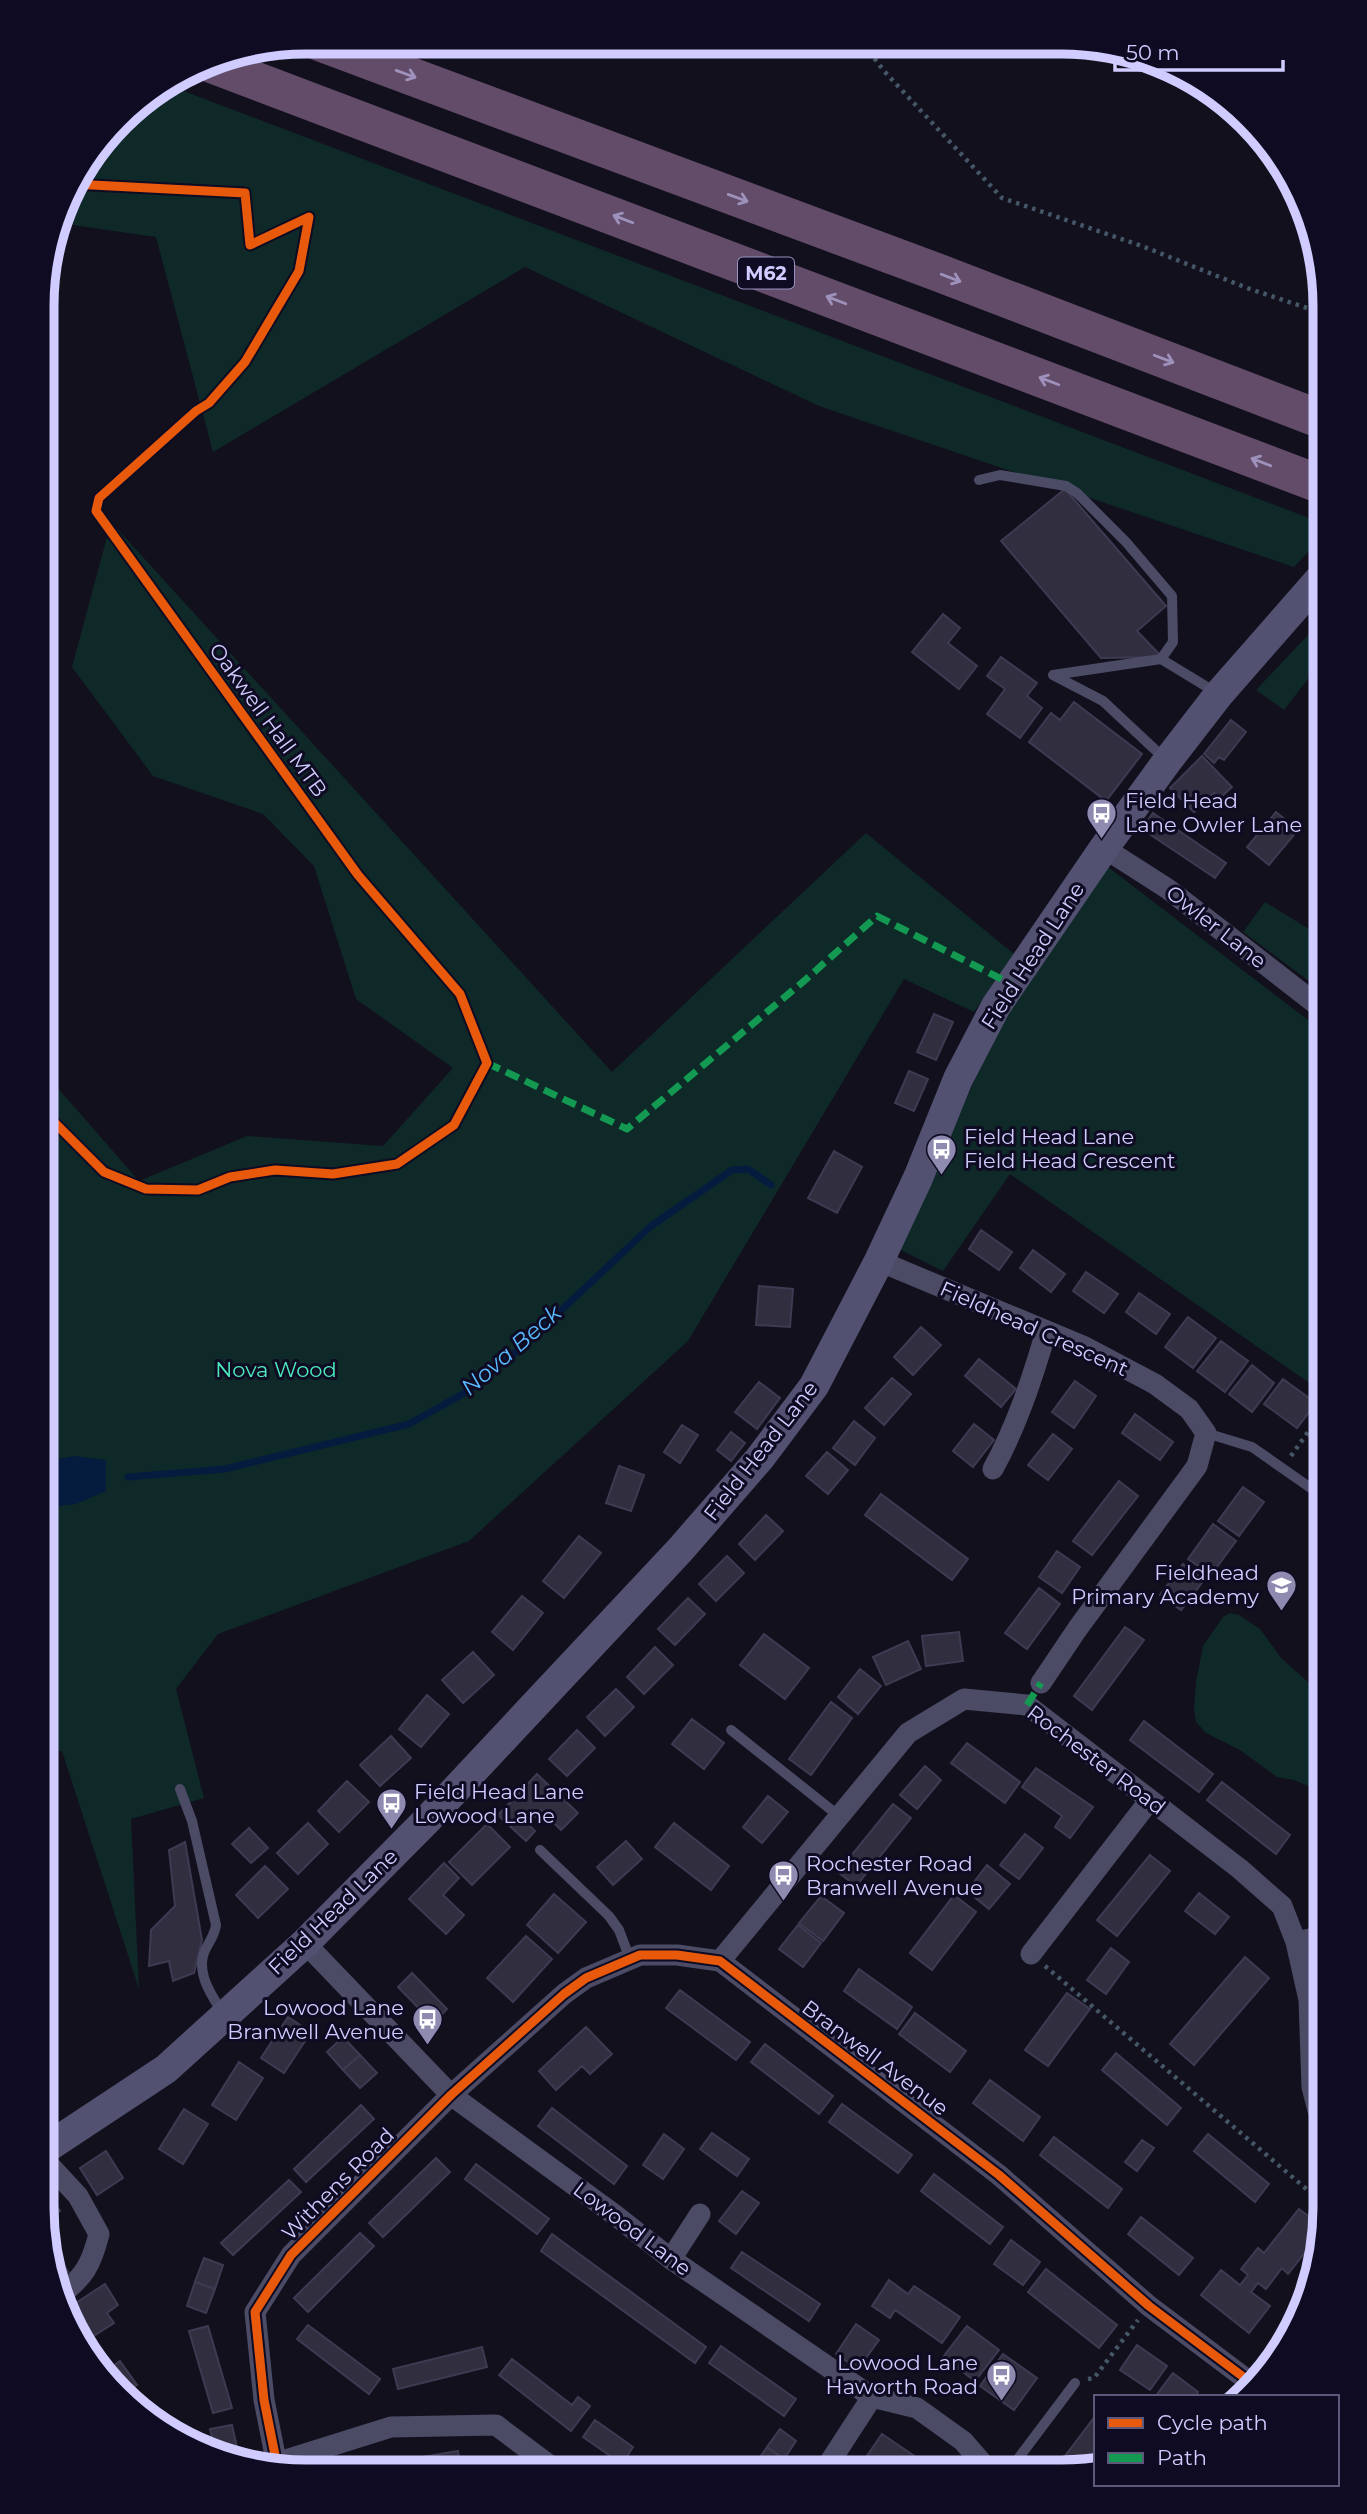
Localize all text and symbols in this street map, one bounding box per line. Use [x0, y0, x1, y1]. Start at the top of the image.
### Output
scale bar [1115, 28, 1283, 72]
text: 50 m [1126, 40, 1180, 65]
one-way arrow [395, 69, 417, 82]
one-way arrow [727, 193, 749, 205]
one-way arrow [613, 212, 635, 225]
road number: M62 [738, 258, 794, 288]
one-way arrow [940, 272, 962, 285]
one-way arrow [826, 292, 848, 305]
one-way arrow [1152, 354, 1174, 366]
one-way arrow [1038, 373, 1060, 386]
one-way arrow [1251, 455, 1273, 467]
street label: Oakwell Hall MTB [204, 638, 333, 801]
place label: Field Head Lane Owler Lane [1125, 788, 1302, 837]
bus stop icon: Field Head Lane Owler Lane [1085, 796, 1119, 840]
street label: Field Head Lane [976, 878, 1089, 1034]
street label: Owler Lane [1161, 880, 1271, 973]
place label: Field Head Lane Field Head Crescent [964, 1124, 1176, 1173]
bus stop icon: Field Head Lane Field Head Crescent [924, 1132, 958, 1176]
street label: Fieldhead Crescent [936, 1276, 1132, 1381]
water label: Nova Beck [455, 1298, 568, 1401]
park label: Nova Wood [215, 1357, 337, 1382]
street label: Field Head Lane [698, 1376, 823, 1525]
place label: Fieldhead Primary Academy [1071, 1560, 1260, 1609]
school or university icon: Fieldhead Primary Academy [1265, 1568, 1299, 1612]
street label: Rochester Road [1022, 1699, 1170, 1820]
place label: Field Head Lane Lowood Lane [414, 1779, 584, 1828]
bus stop icon: Field Head Lane Lowood Lane [374, 1787, 408, 1831]
street label: Field Head Lane [263, 1844, 403, 1980]
place label: Rochester Road Branwell Avenue [806, 1851, 983, 1900]
bus stop icon: Rochester Road Branwell Avenue [766, 1859, 800, 1903]
street label: Branwell Avenue [797, 1994, 953, 2121]
place label: Lowood Lane Branwell Avenue [227, 1995, 404, 2044]
bus stop icon: Lowood Lane Branwell Avenue [410, 2003, 444, 2047]
street label: Withens Road [276, 2122, 399, 2245]
street label: Lowood Lane [569, 2176, 696, 2281]
place label: Lowood Lane Haworth Road [826, 2350, 978, 2399]
bus stop icon: Lowood Lane Haworth Road [984, 2358, 1018, 2402]
legend [1094, 2395, 1339, 2486]
text: Cycle path [1157, 2410, 1268, 2435]
text: Path [1157, 2445, 1207, 2470]

